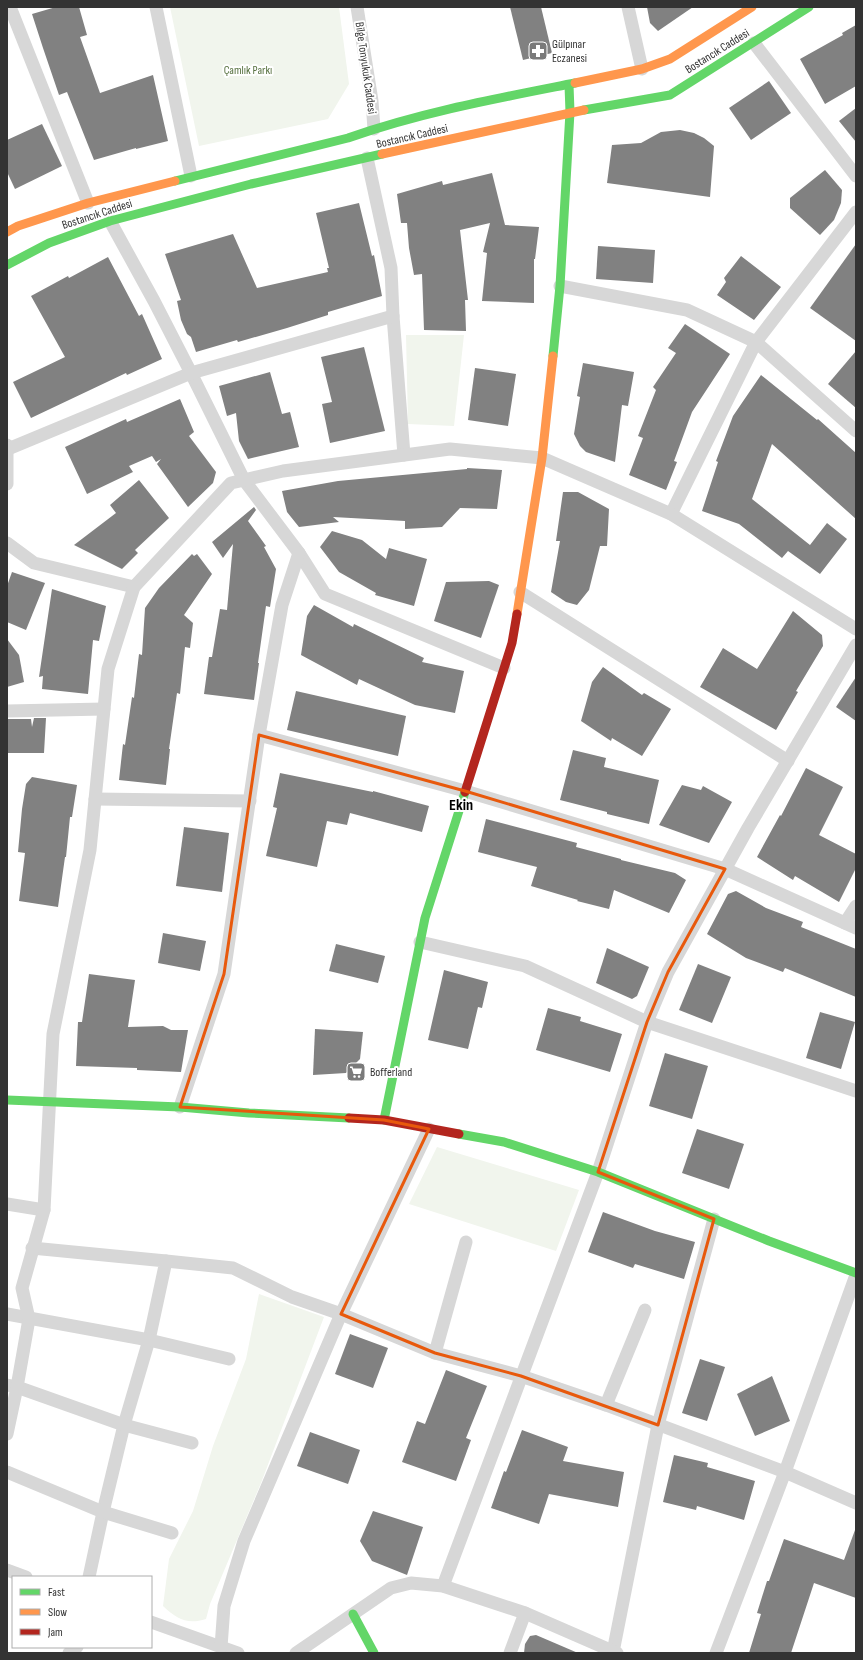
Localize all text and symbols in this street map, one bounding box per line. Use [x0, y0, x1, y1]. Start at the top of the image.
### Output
street label: Bilge Tonyukuk Caddesi [352, 21, 379, 115]
street label: Bostancık Caddesi [682, 26, 752, 77]
place label: Gülpınar Eczanesi [552, 37, 587, 66]
pharmacy icon: Gülpınar Eczanesi [527, 40, 549, 62]
park label: Çamlık Parkı [224, 63, 272, 78]
street label: Bostancık Caddesi [375, 121, 449, 152]
street label: Bostancık Caddesi [60, 196, 134, 233]
district label: Ekin [449, 796, 473, 815]
supermarket icon: Bofferland [345, 1061, 367, 1083]
place label: Bofferland [370, 1065, 412, 1080]
legend [12, 1576, 152, 1648]
text: Fast [48, 1585, 65, 1600]
text: Slow [48, 1605, 67, 1620]
text: Jam [47, 1625, 63, 1640]

